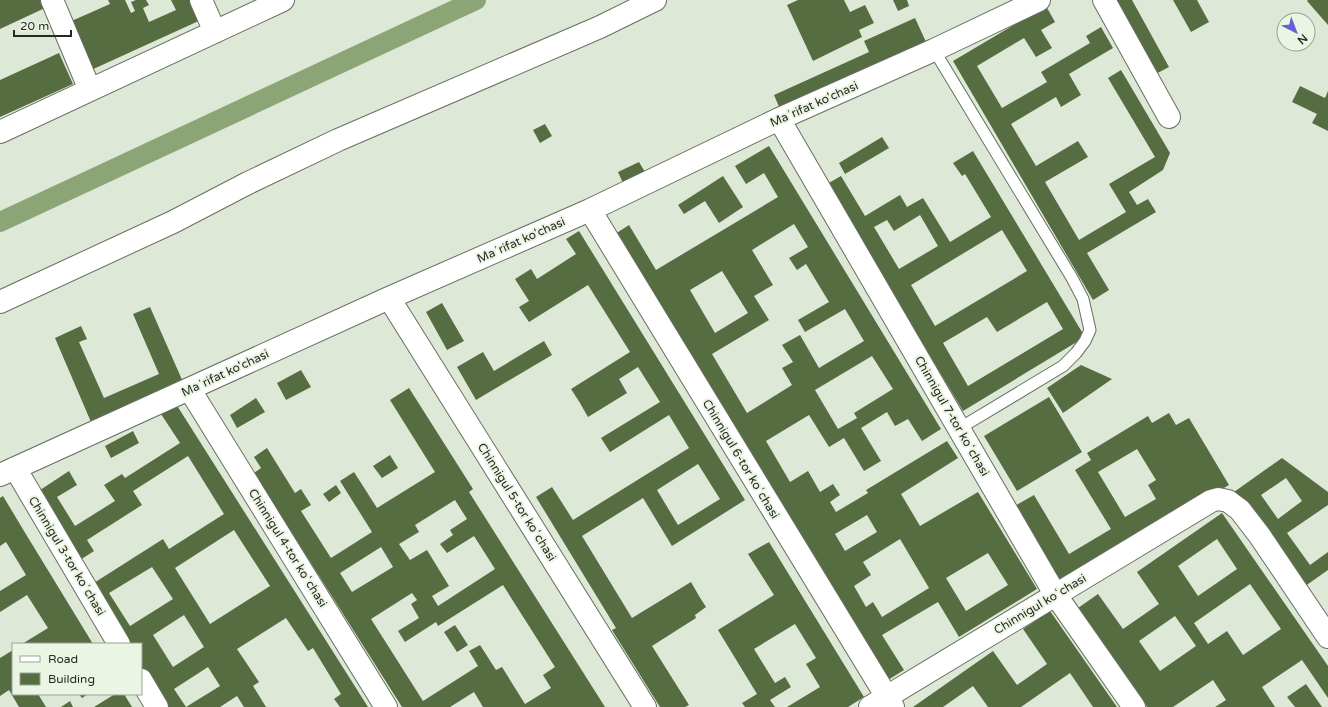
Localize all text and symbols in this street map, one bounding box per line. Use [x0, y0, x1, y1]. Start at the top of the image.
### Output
scale bar [14, 12, 71, 38]
north arrow [1276, 12, 1316, 52]
text: 20 m [20, 19, 49, 33]
text: N [1295, 31, 1310, 47]
street label: Maʼrifat ko'chasi [768, 78, 860, 130]
street label: Maʼrifat ko'chasi [475, 214, 567, 266]
street label: Maʼrifat ko'chasi [179, 347, 271, 399]
street label: Chinnigul 7-tor koʻchasi [912, 353, 992, 479]
street label: Chinnigul 6-tor koʻchasi [700, 397, 782, 521]
street label: Chinnigul 5-tor koʻchasi [475, 440, 559, 564]
street label: Chinnigul 4-tor koʻchasi [246, 486, 330, 610]
street label: Chinnigul 3-tor koʻchasi [26, 494, 108, 618]
street label: Chinnigul koʻchasi [991, 571, 1089, 637]
legend [12, 643, 142, 695]
text: Road [48, 652, 78, 666]
text: Building [48, 672, 95, 686]

